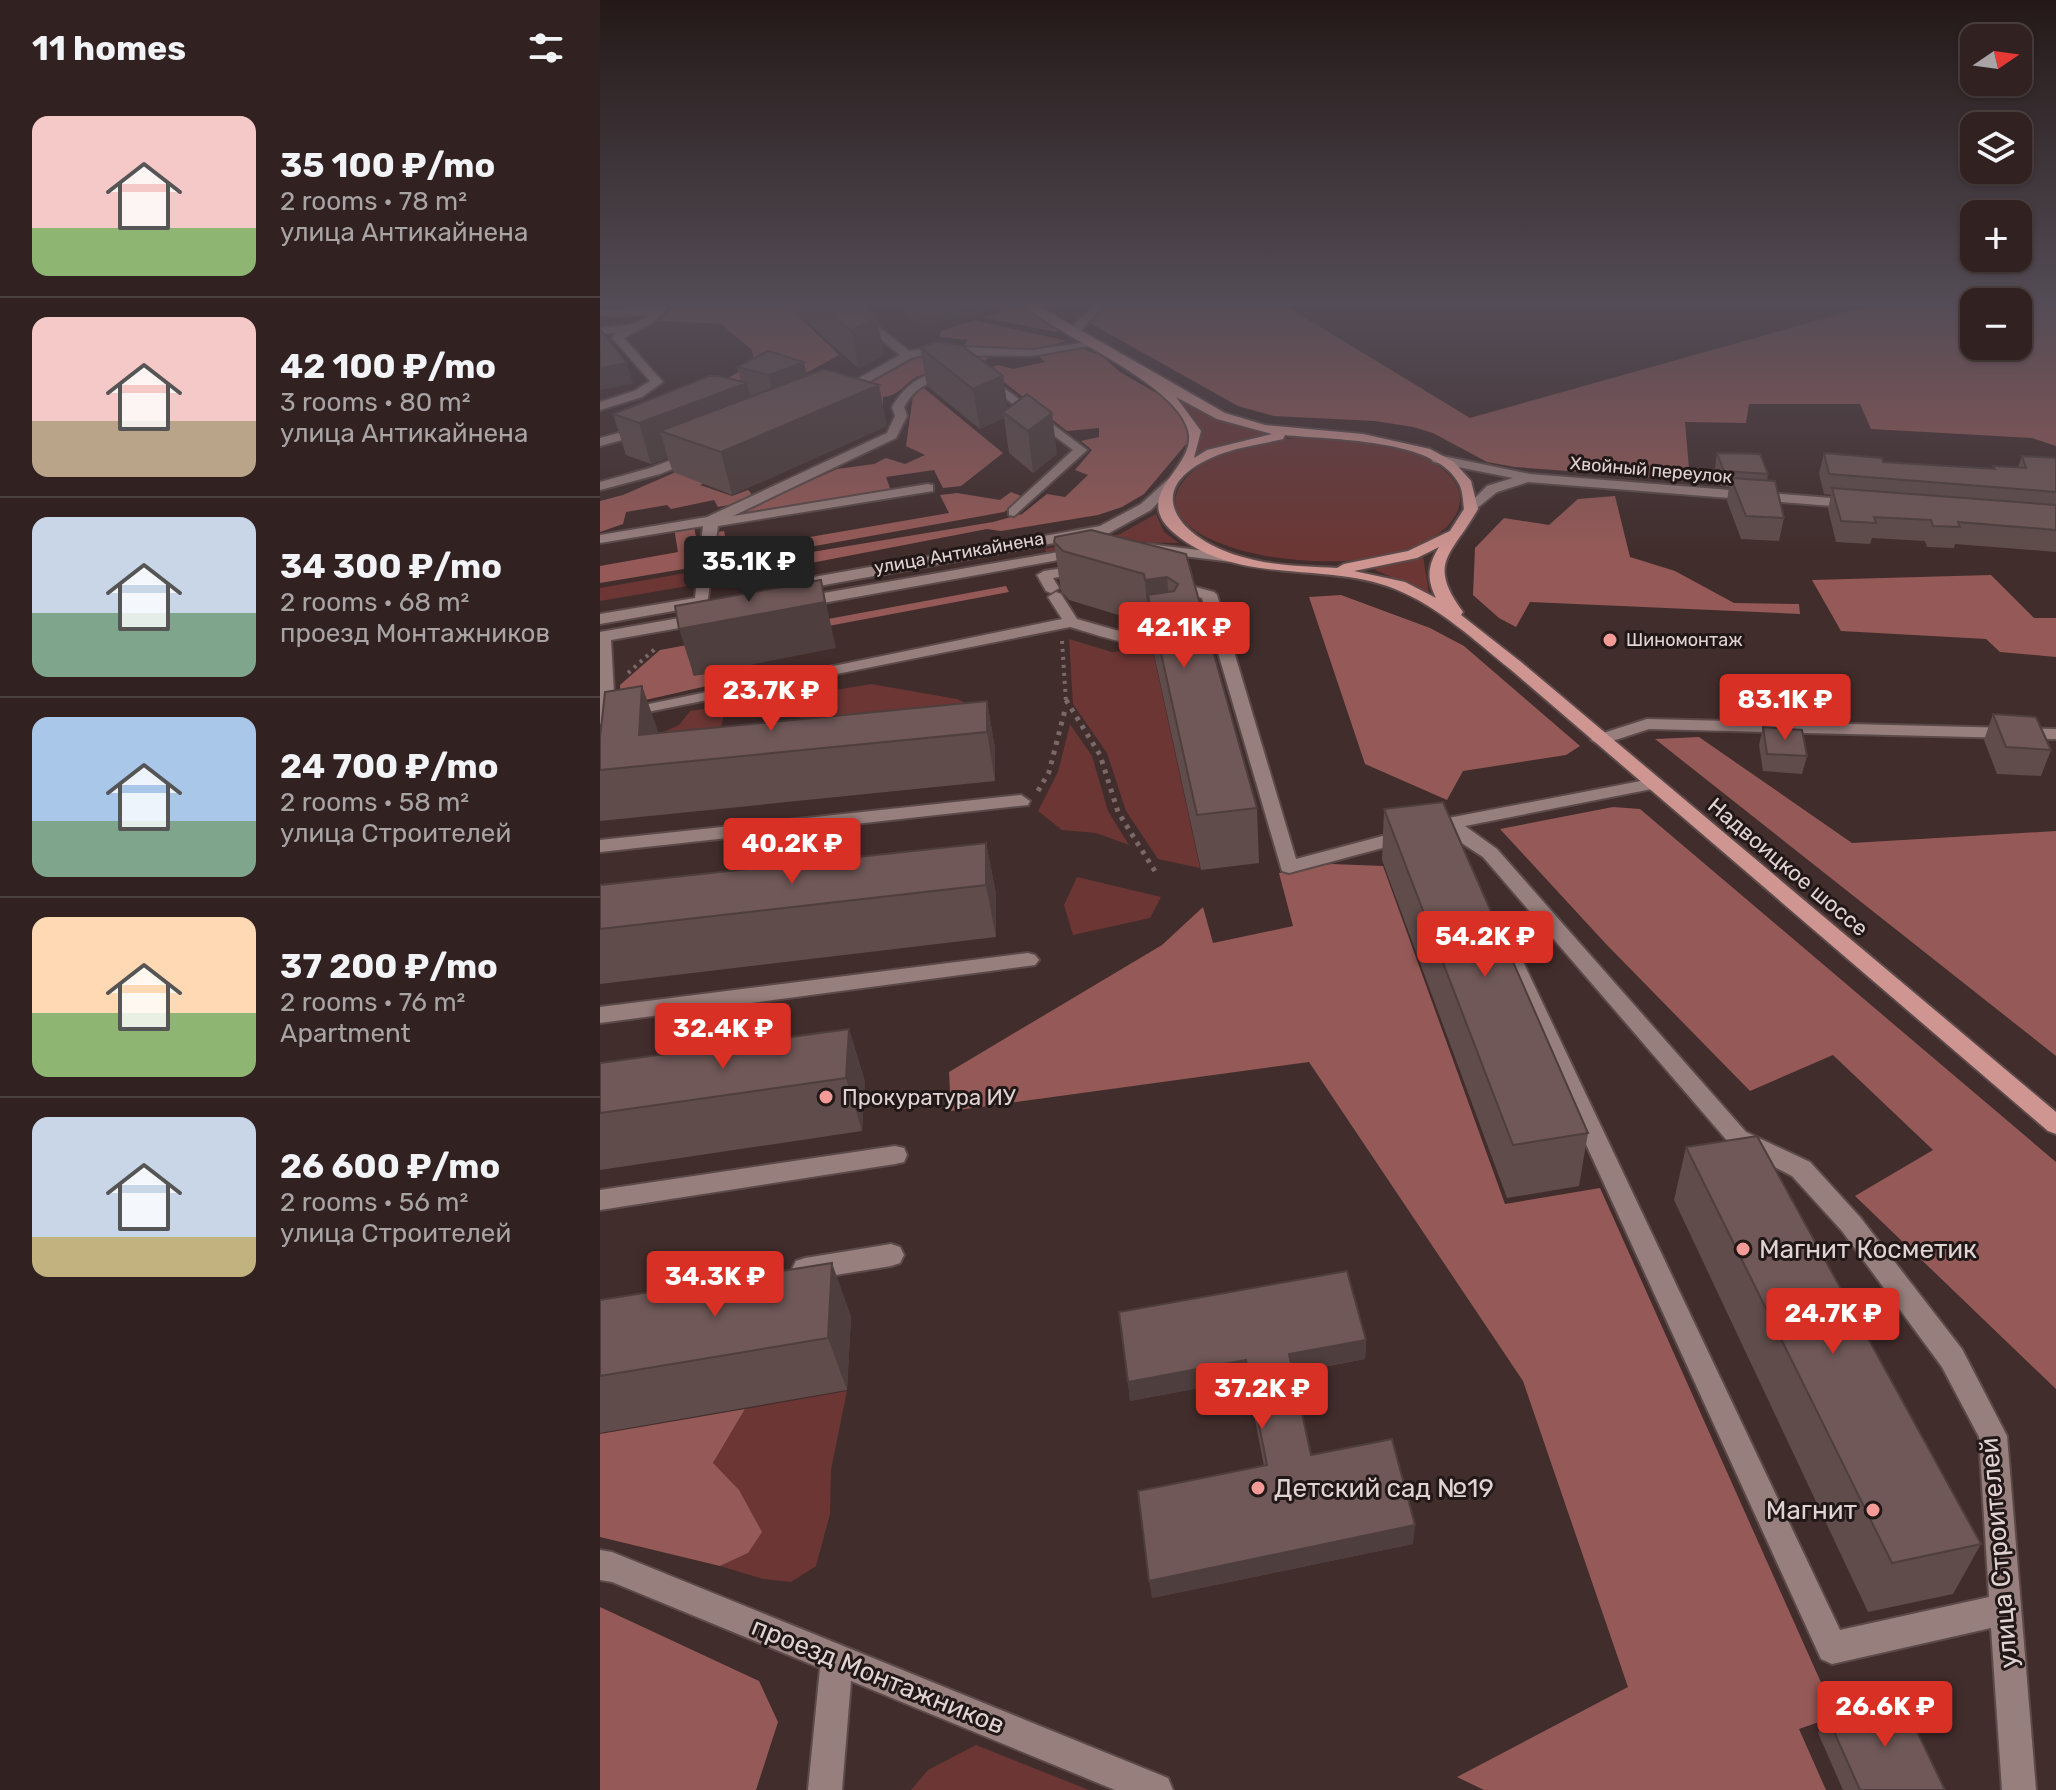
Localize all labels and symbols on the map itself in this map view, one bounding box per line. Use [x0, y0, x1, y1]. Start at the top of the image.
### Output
north arrow [1960, 24, 2032, 96]
street label: Хвойный переулок [1569, 452, 1733, 488]
street label: улица Антикайнена [872, 527, 1046, 579]
pin: 35.1K ₽ [675, 536, 823, 604]
pin: 42.1K ₽ [1110, 602, 1258, 670]
place label: Шиномонтаж [1626, 629, 1743, 651]
marker: Шиномонтаж [1601, 631, 1619, 649]
pin: 23.7K ₽ [697, 665, 845, 733]
pin: 83.1K ₽ [1711, 674, 1859, 742]
street label: Надвоицкое шоссе [1702, 792, 1874, 942]
pin: 40.2K ₽ [718, 818, 866, 886]
pin: 54.2K ₽ [1411, 911, 1559, 979]
pin: 32.4K ₽ [649, 1003, 797, 1071]
place label: Прокуратура ИУ [842, 1084, 1016, 1111]
marker: Прокуратура ИУ [817, 1088, 835, 1106]
place label: Магнит Косметик [1759, 1234, 1977, 1265]
marker: Магнит Косметик [1734, 1240, 1752, 1258]
pin: 34.3K ₽ [641, 1251, 789, 1319]
pin: 24.7K ₽ [1759, 1288, 1907, 1356]
pin: 37.2K ₽ [1188, 1363, 1336, 1431]
street label: улица Строителей [1973, 1436, 2025, 1670]
place label: Детский сад №19 [1274, 1473, 1494, 1504]
marker: Детский сад №19 [1249, 1479, 1267, 1497]
place label: Магнит [1766, 1495, 1857, 1526]
marker: Магнит [1864, 1501, 1882, 1519]
street label: проезд Монтажников [747, 1611, 1009, 1741]
pin: 26.6K ₽ [1811, 1681, 1959, 1749]

